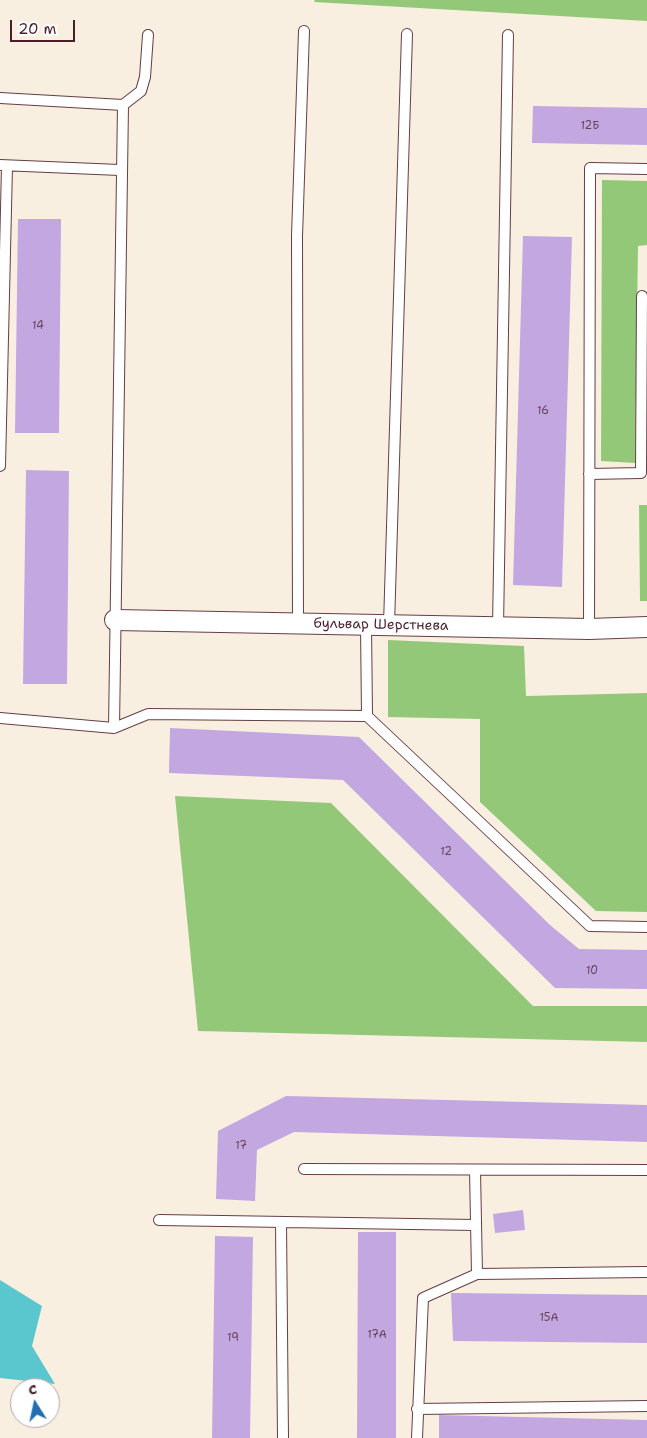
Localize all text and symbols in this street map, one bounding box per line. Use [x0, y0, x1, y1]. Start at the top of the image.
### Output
scale bar [12, 10, 78, 42]
text: 20 m [18, 19, 57, 39]
house number: 12Б [580, 119, 600, 133]
house number: 14 [32, 319, 44, 333]
house number: 16 [537, 404, 549, 418]
street label: бульвар Шерстнева [313, 615, 449, 635]
house number: 12 [440, 845, 452, 859]
house number: 10 [586, 964, 598, 978]
house number: 17 [235, 1139, 247, 1153]
house number: 15А [539, 1311, 559, 1325]
house number: 17А [367, 1328, 387, 1342]
house number: 19 [227, 1331, 239, 1345]
north arrow [10, 1378, 60, 1428]
text: С [27, 1380, 38, 1399]

